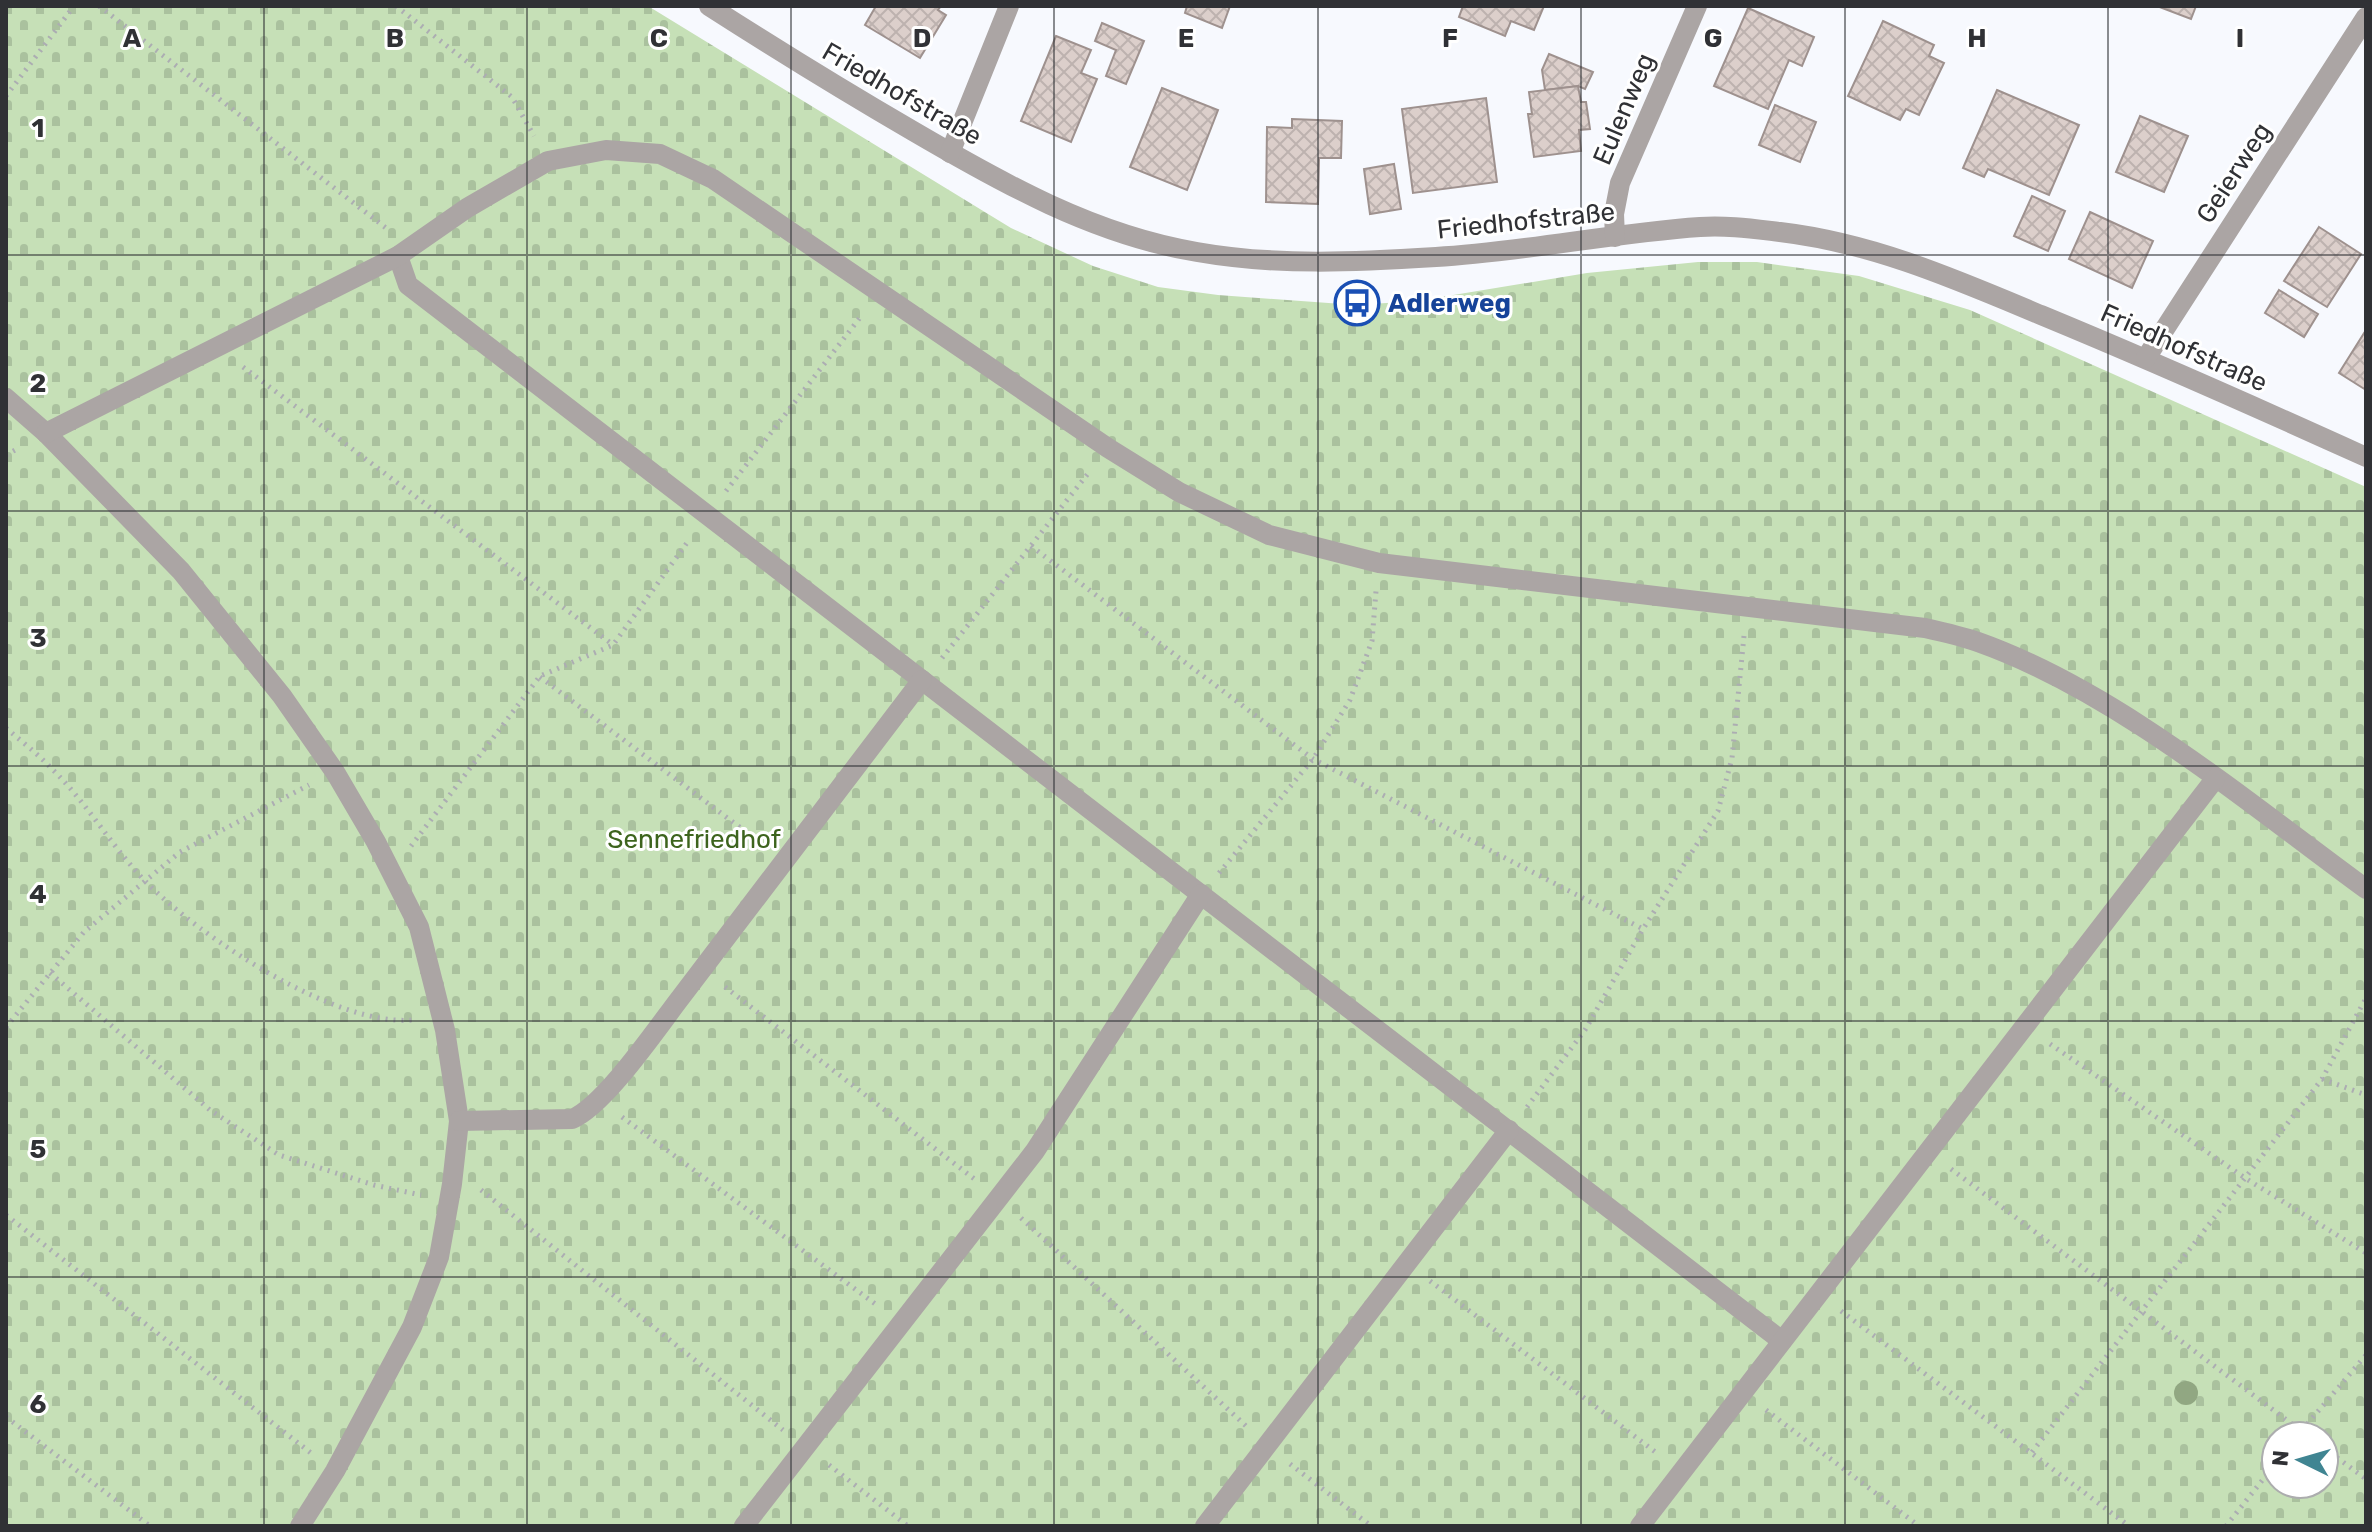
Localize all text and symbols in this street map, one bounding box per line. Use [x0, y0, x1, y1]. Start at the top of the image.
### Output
text: A [123, 23, 142, 54]
text: B [386, 23, 404, 54]
text: C [650, 23, 668, 54]
text: D [913, 23, 931, 54]
text: E [1178, 23, 1194, 54]
text: F [1442, 23, 1458, 54]
text: G [1704, 23, 1722, 54]
text: H [1967, 23, 1987, 54]
text: I [2236, 23, 2244, 54]
street label: Friedhofstraße [817, 36, 987, 152]
street label: Eulenweg [1587, 48, 1661, 170]
text: 1 [32, 113, 44, 144]
street label: Geierweg [2190, 117, 2278, 229]
street label: Friedhofstraße [1435, 196, 1617, 246]
bus stop icon: Adlerweg [1333, 279, 1381, 327]
place label: Adlerweg [1388, 288, 1511, 319]
street label: Friedhofstraße [2096, 297, 2272, 399]
text: 2 [30, 368, 46, 399]
text: 3 [29, 623, 47, 654]
park label: Sennefriedhof [607, 824, 781, 855]
text: 4 [29, 879, 47, 910]
text: 5 [30, 1134, 46, 1165]
text: 6 [30, 1389, 47, 1420]
north arrow [2260, 1420, 2340, 1500]
text: N [2266, 1449, 2295, 1467]

